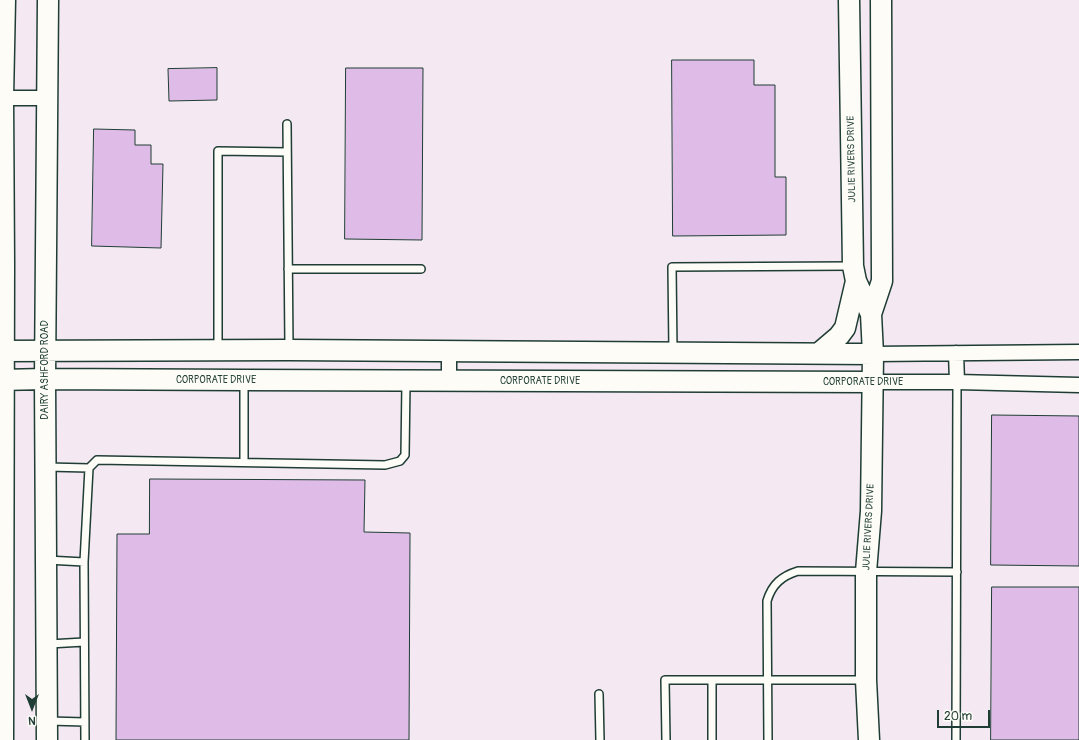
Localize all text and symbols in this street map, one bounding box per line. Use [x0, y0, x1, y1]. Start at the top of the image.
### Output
street label: JULIE RIVERS DRIVE [845, 115, 859, 203]
street label: DAIRY ASHFORD ROAD [39, 320, 51, 420]
street label: CORPORATE DRIVE [176, 374, 256, 386]
street label: CORPORATE DRIVE [500, 375, 580, 387]
street label: CORPORATE DRIVE [823, 376, 903, 388]
street label: JULIE RIVERS DRIVE [861, 483, 877, 571]
north arrow [12, 688, 52, 728]
scale bar [939, 702, 992, 728]
text: 20 m [944, 709, 972, 724]
text: N [28, 714, 36, 727]

